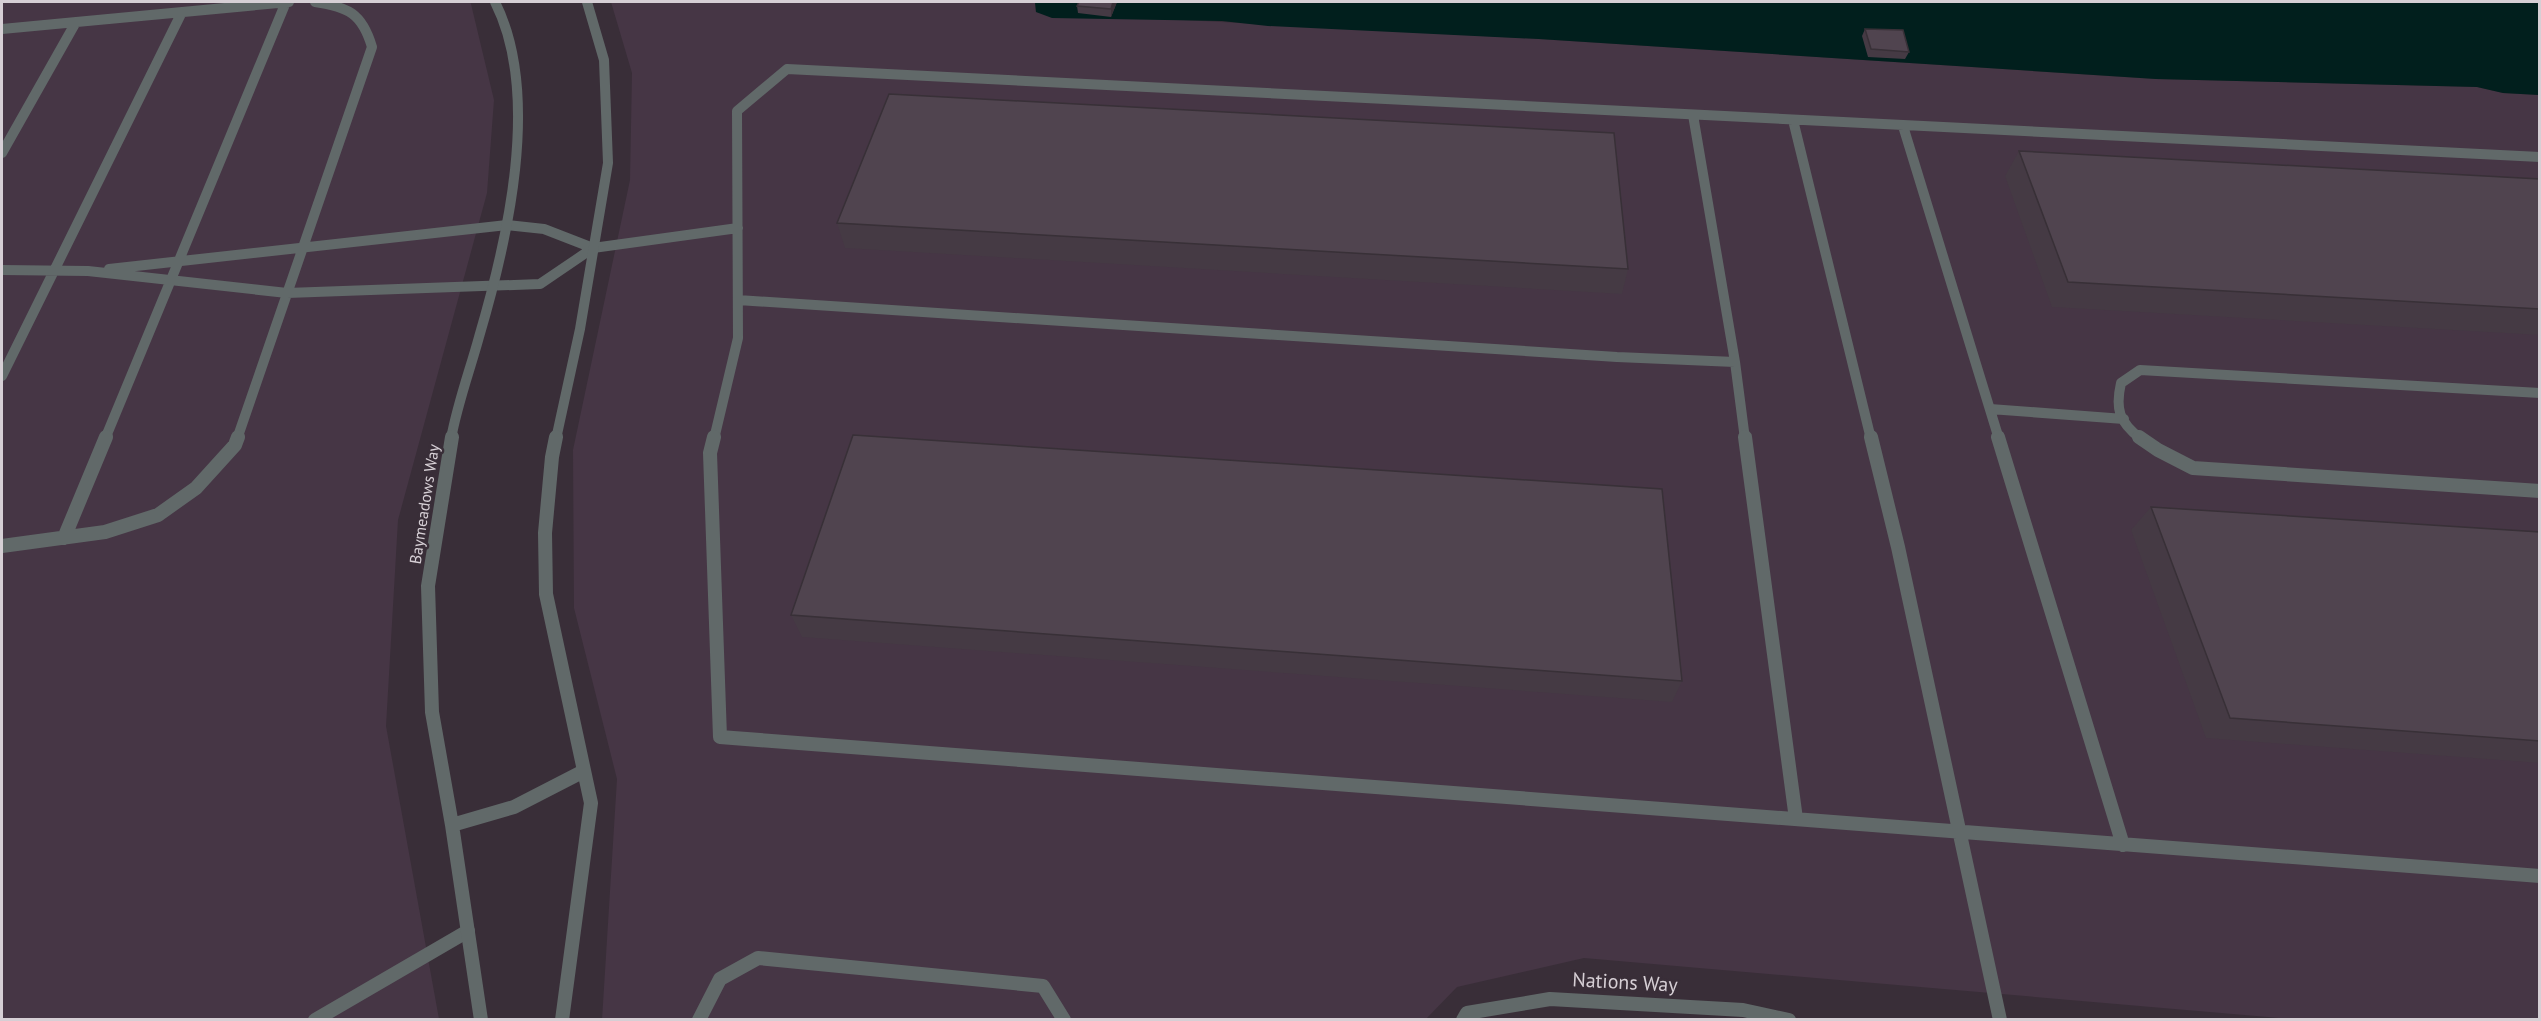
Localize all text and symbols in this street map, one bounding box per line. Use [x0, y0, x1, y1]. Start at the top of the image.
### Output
street label: Baymeadows Way [405, 442, 443, 565]
street label: Nations Way [1572, 966, 1679, 998]

